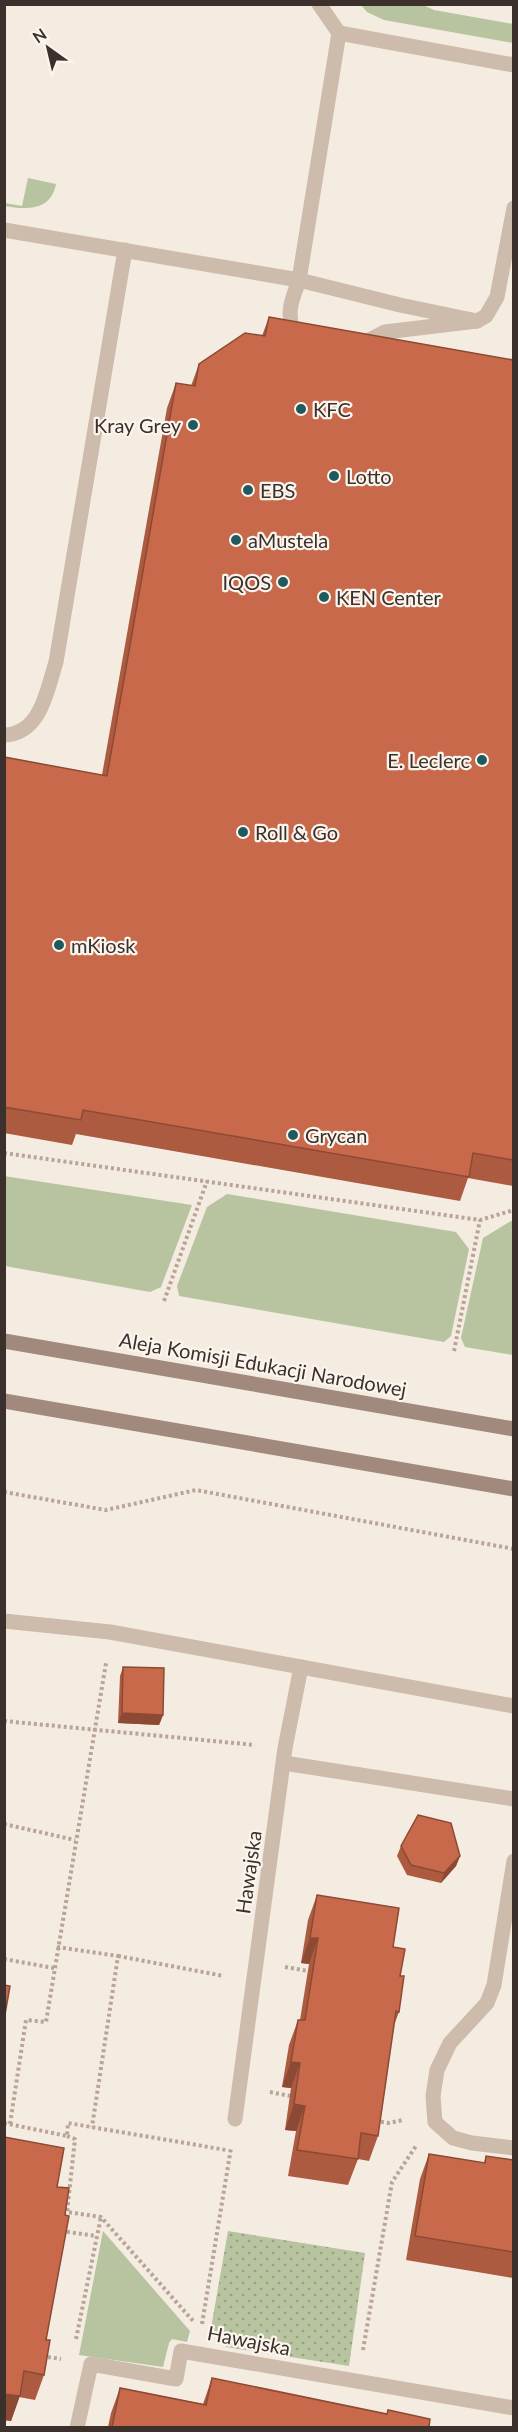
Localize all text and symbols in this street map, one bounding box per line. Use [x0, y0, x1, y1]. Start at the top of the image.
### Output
north arrow [18, 18, 78, 78]
text: N [29, 24, 50, 46]
place label: KFC [313, 397, 351, 421]
marker: KFC [294, 402, 308, 416]
place label: Kray Grey [94, 413, 182, 437]
marker: Kray Grey [186, 418, 200, 432]
place label: Lotto [346, 464, 392, 488]
marker: Lotto [327, 469, 341, 483]
place label: EBS [260, 478, 295, 502]
marker: EBS [241, 483, 255, 497]
place label: aMustela [248, 528, 328, 552]
marker: aMustela [229, 533, 243, 547]
place label: IQOS [223, 570, 271, 594]
marker: IQOS [276, 575, 290, 589]
place label: KEN Center [336, 585, 442, 609]
marker: KEN Center [317, 590, 331, 604]
place label: E. Leclerc [387, 748, 470, 772]
marker: E. Leclerc [475, 753, 489, 767]
place label: Roll & Go [255, 820, 338, 844]
marker: Roll & Go [236, 825, 250, 839]
place label: mKiosk [71, 933, 136, 957]
marker: mKiosk [52, 938, 66, 952]
place label: Grycan [305, 1123, 367, 1147]
marker: Grycan [286, 1128, 300, 1142]
street label: Aleja Komisji Edukacji Narodowej [117, 1327, 409, 1401]
street label: Hawajska [230, 1829, 266, 1915]
street label: Hawajska [206, 2320, 292, 2360]

